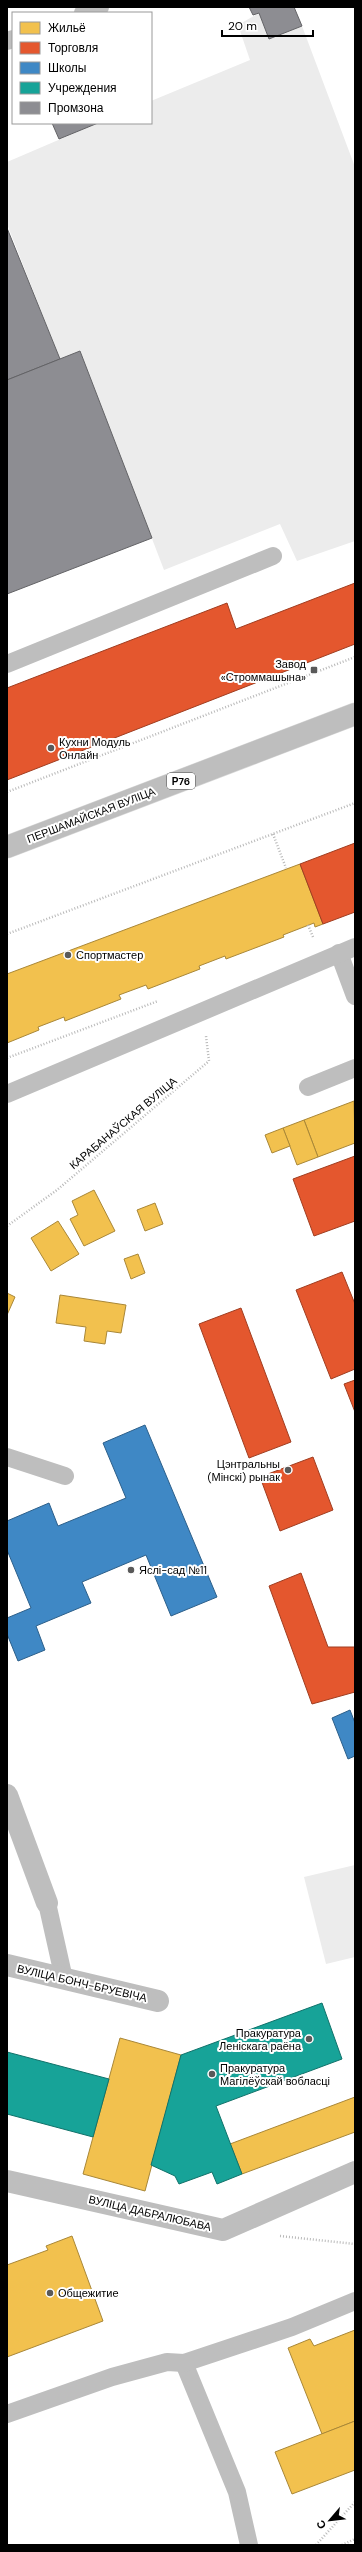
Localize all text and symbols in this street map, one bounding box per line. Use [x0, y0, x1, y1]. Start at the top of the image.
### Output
legend [12, 12, 152, 124]
scale bar [222, 12, 313, 38]
text: 20 m [228, 18, 257, 34]
text: Жильё [48, 20, 86, 36]
text: Торговля [48, 40, 98, 56]
text: Школы [48, 60, 86, 76]
text: Учреждения [48, 80, 117, 96]
text: Промзона [48, 100, 104, 116]
place label: Завод «Строммашына» [221, 657, 307, 684]
marker: Завод «Строммашына» [309, 665, 319, 675]
place label: Кухни Модуль Онлайн [59, 735, 131, 762]
marker: Кухни Модуль Онлайн [46, 743, 56, 753]
road number: Р76 [167, 773, 195, 789]
street label: ПЕРШАМАЙСКАЯ ВУЛІЦА [25, 784, 158, 846]
place label: Спортмастер [76, 948, 143, 962]
marker: Спортмастер [63, 950, 73, 960]
street label: КАРАБАНАЎСКАЯ ВУЛІЦА [66, 1073, 180, 1172]
place label: Цэнтральны (Мінскі) рынак [207, 1457, 280, 1484]
marker: Цэнтральны (Мінскі) рынак [283, 1465, 293, 1475]
place label: Яслі-сад №11 [139, 1563, 207, 1577]
marker: Яслі-сад №11 [126, 1565, 136, 1575]
street label: ВУЛІЦА БОНЧ-БРУЕВІЧА [16, 1961, 149, 2005]
place label: Пракуратура Леніскага раёна [219, 2026, 302, 2053]
marker: Пракуратура Леніскага раёна [304, 2034, 314, 2044]
place label: Пракуратура Магілёўскай вобласці [220, 2061, 330, 2088]
marker: Пракуратура Магілёўскай вобласці [207, 2069, 217, 2079]
street label: ВУЛІЦА ДАБРАЛЮБАВА [87, 2192, 213, 2234]
place label: Общежитие [58, 2286, 119, 2300]
marker: Общежитие [45, 2288, 55, 2298]
north arrow [310, 2500, 350, 2540]
text: С [313, 2518, 329, 2531]

